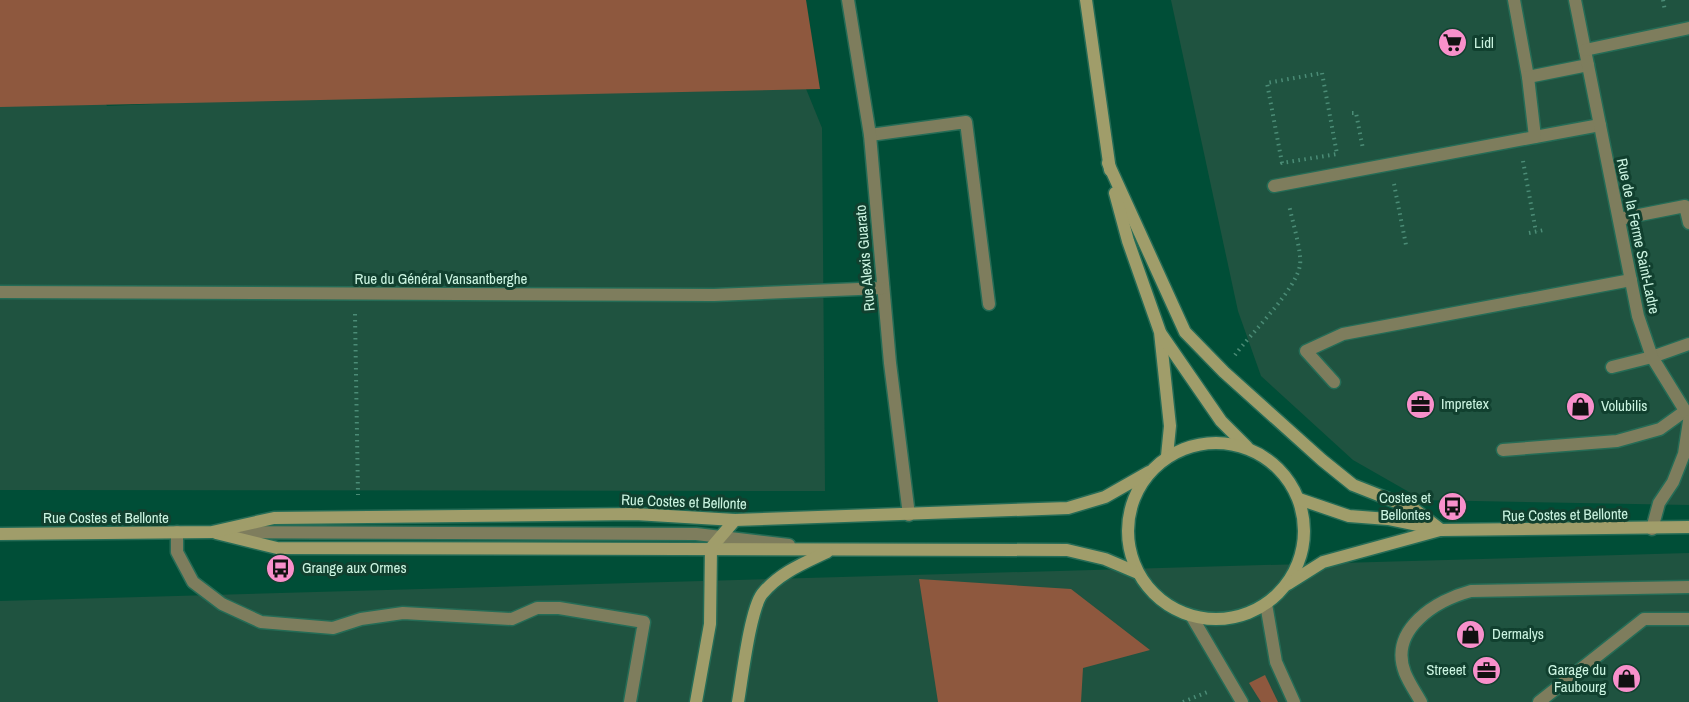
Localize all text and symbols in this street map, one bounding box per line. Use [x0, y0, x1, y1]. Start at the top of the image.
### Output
supermarket icon: Lidl [1437, 27, 1469, 59]
place label: Lidl [1474, 32, 1494, 53]
street label: Rue de la Ferme Saint-Ladre [1612, 156, 1665, 316]
street label: Rue Alexis Guarato [849, 204, 880, 312]
street label: Rue du Général Vansantberghe [355, 268, 528, 289]
office icon: Impretex [1404, 388, 1436, 420]
shop icon: Volubilis [1564, 390, 1596, 422]
place label: Impretex [1441, 393, 1490, 414]
place label: Volubilis [1601, 395, 1648, 416]
place label: Costes et Bellontes [1379, 487, 1432, 525]
street label: Rue Costes et Bellonte [621, 489, 747, 514]
bus stop icon: Costes et Bellontes [1436, 491, 1468, 523]
street label: Rue Costes et Bellonte [1502, 503, 1628, 526]
street label: Rue Costes et Bellonte [43, 507, 169, 528]
bus stop icon: Grange aux Ormes [265, 552, 297, 584]
place label: Grange aux Ormes [302, 557, 407, 578]
shop icon: Dermalys [1455, 618, 1487, 650]
place label: Dermalys [1492, 623, 1544, 644]
office icon: Streeet [1471, 654, 1503, 686]
place label: Streeet [1426, 659, 1467, 680]
place label: Garage du Faubourg [1548, 659, 1606, 697]
shop icon: Garage du Faubourg [1611, 663, 1643, 695]

